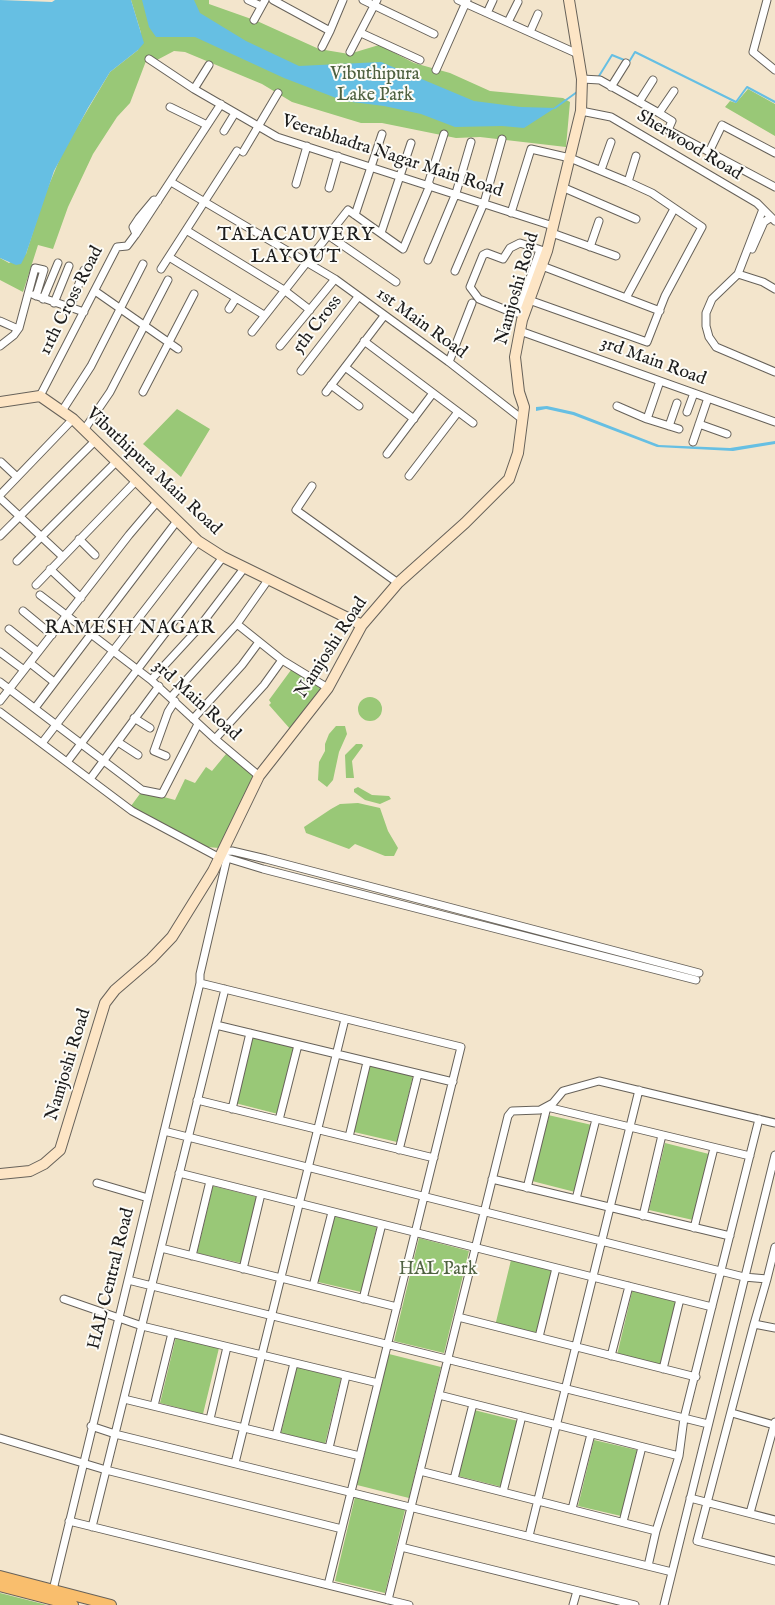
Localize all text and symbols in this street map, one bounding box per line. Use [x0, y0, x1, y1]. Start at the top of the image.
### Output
park label: Vibuthipura Lake Park [330, 64, 420, 106]
street label: Sherwood Road [632, 106, 746, 186]
street label: Veerabhadra Nagar Main Road [279, 111, 505, 203]
district label: TALACAUVERY LAYOUT [216, 225, 376, 269]
street label: Namjoshi Road [492, 230, 544, 348]
street label: 11th Cross Road [35, 243, 109, 359]
street label: 1st Main Road [371, 284, 471, 364]
street label: 5th Cross [289, 292, 347, 358]
street label: 3rd Main Road [597, 333, 709, 391]
street label: Vibuthipura Main Road [81, 404, 225, 540]
street label: Namjoshi Road [291, 593, 373, 703]
district label: RAMESH NAGAR [43, 618, 217, 640]
street label: 3rd Main Road [148, 656, 244, 746]
street label: Namjoshi Road [42, 1006, 96, 1124]
street label: HAL Central Road [84, 1206, 140, 1352]
park label: HAL Park [399, 1259, 477, 1281]

